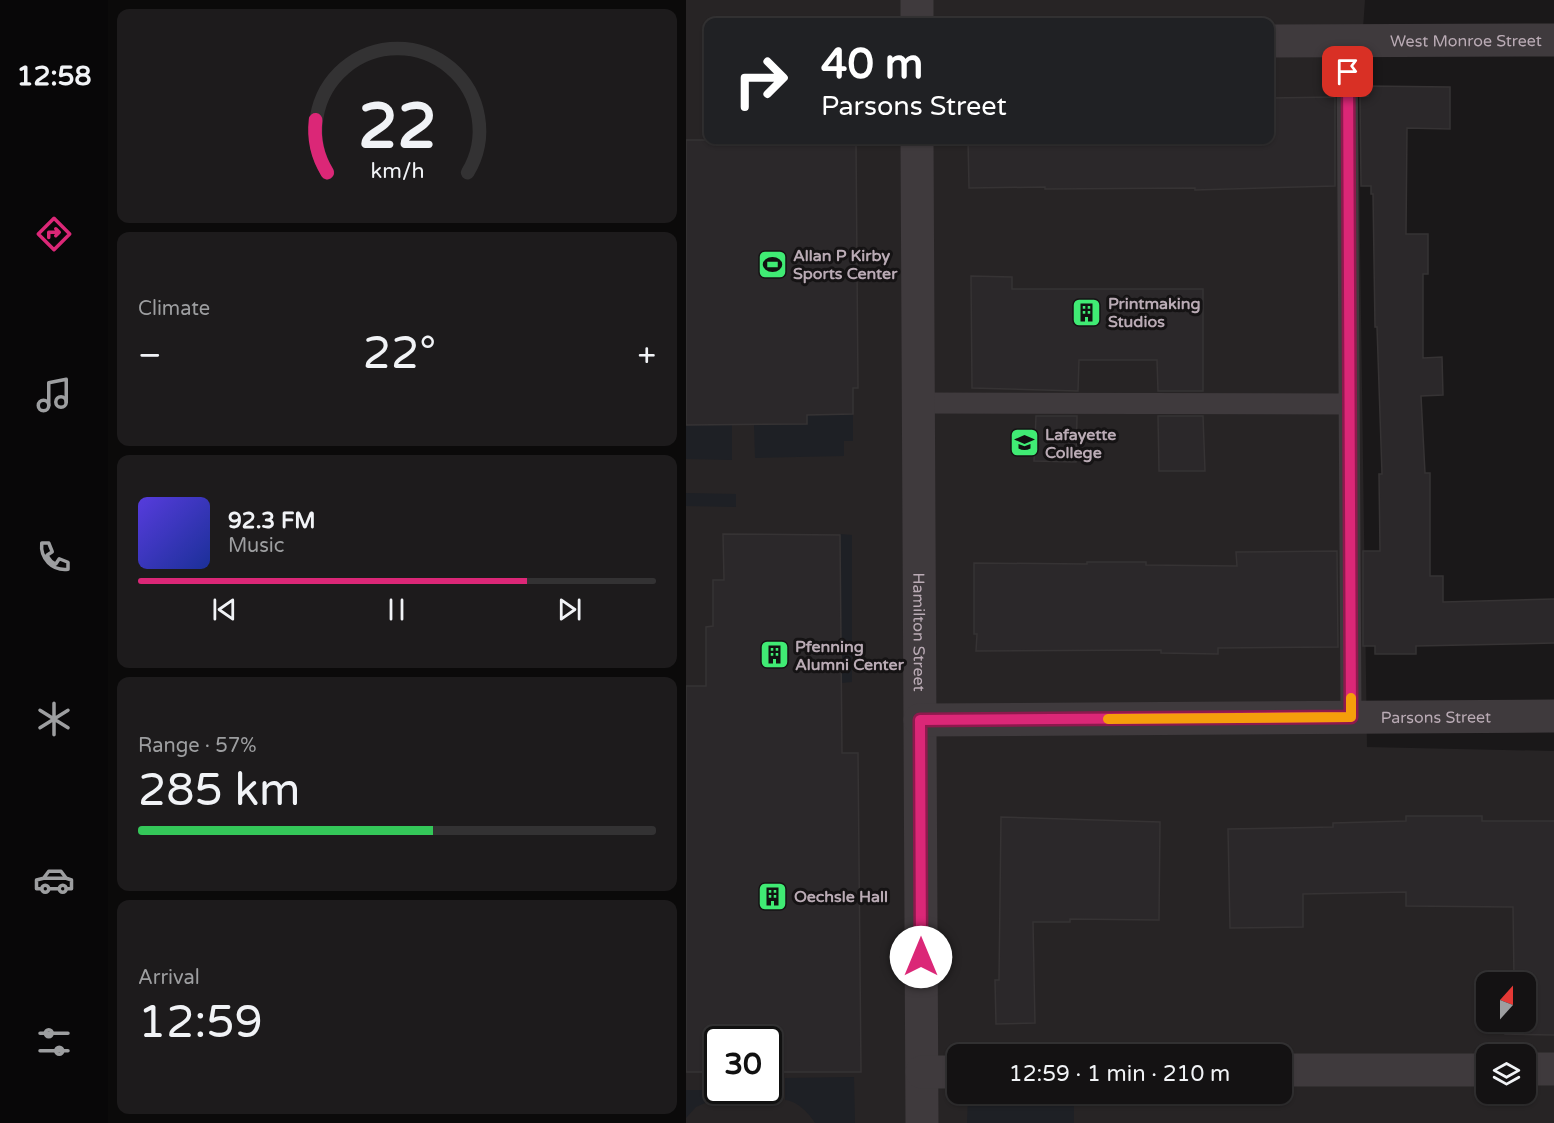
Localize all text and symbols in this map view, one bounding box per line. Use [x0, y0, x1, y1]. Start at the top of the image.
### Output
street label: West Monroe Street [1390, 31, 1542, 52]
text: 40 m [821, 39, 923, 90]
icon: right [722, 42, 800, 120]
pin [1322, 46, 1373, 97]
icon: arrive [1331, 55, 1364, 88]
text: 12:58 [17, 60, 91, 93]
text: 22 [358, 90, 436, 165]
text: Parsons Street [821, 90, 1007, 123]
text: km/h [370, 158, 424, 184]
icon: directions [33, 213, 75, 255]
place label: Allan P Kirby Sports Center [793, 246, 898, 284]
sports icon: Allan P Kirby Sports Center [756, 248, 788, 280]
place label: Printmaking Studios [1108, 294, 1201, 332]
building icon: Printmaking Studios [1071, 296, 1103, 328]
text: Climate [138, 297, 210, 321]
text: 22° [363, 327, 436, 381]
text: − [138, 336, 162, 375]
text: + [637, 336, 656, 375]
icon: music [33, 374, 75, 416]
place label: Lafayette College [1045, 425, 1116, 463]
school or university icon: Lafayette College [1008, 427, 1040, 459]
text: 92.3 FM [228, 508, 316, 534]
text: Music [228, 534, 284, 558]
icon: phone [33, 536, 75, 578]
street label: Hamilton Street [908, 572, 929, 692]
icon: previous [208, 593, 241, 626]
icon: pause [380, 593, 413, 626]
icon: next [553, 593, 586, 626]
place label: Pfenning Alumni Center [795, 637, 905, 675]
building icon: Pfenning Alumni Center [758, 639, 790, 671]
icon: climate [33, 698, 75, 740]
street label: Parsons Street [1381, 707, 1491, 728]
text: Range · 57% [138, 734, 257, 758]
text: 285 km [138, 764, 300, 818]
icon: car [33, 859, 75, 901]
building icon: Oechsle Hall [757, 880, 789, 912]
place label: Oechsle Hall [794, 887, 888, 907]
position arrow [889, 925, 953, 989]
text: Arrival [138, 966, 200, 990]
north arrow [1476, 972, 1536, 1032]
map controls [1476, 972, 1536, 1104]
text: 12:59 [138, 996, 263, 1050]
icon: filters [33, 1021, 75, 1063]
speed limit sign: 30 [704, 1026, 782, 1104]
button: layers [1476, 1044, 1536, 1104]
text: 12:59 · 1 min · 210 m [1009, 1061, 1230, 1087]

